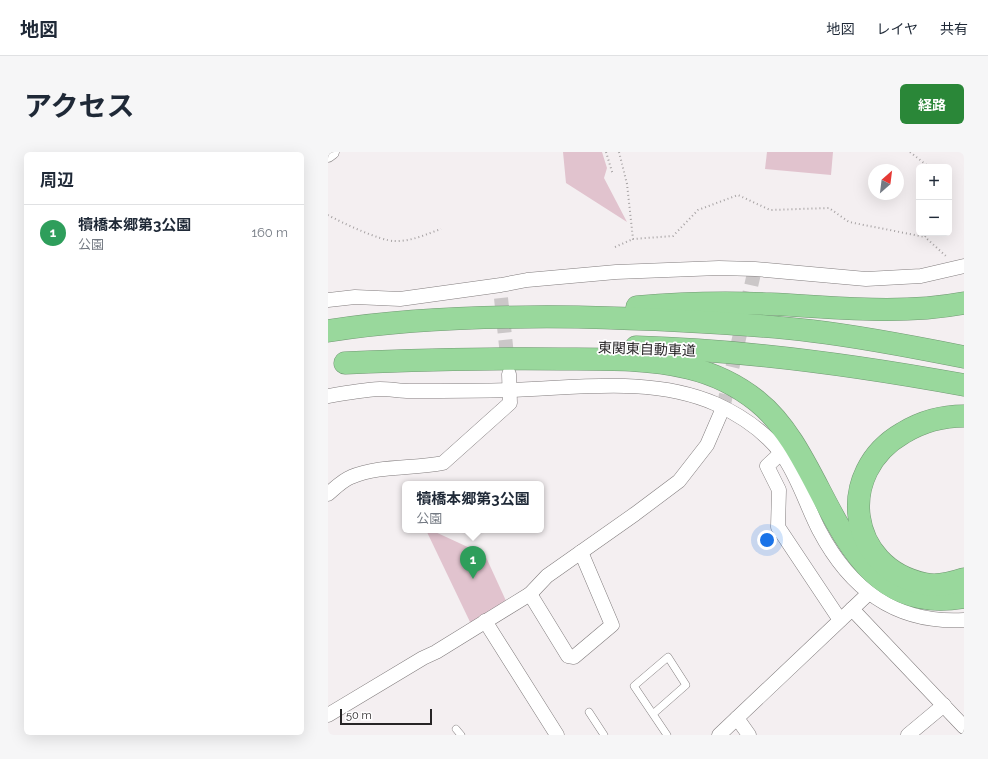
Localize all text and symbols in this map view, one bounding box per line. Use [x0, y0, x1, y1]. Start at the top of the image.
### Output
text: 地図 [20, 18, 58, 40]
text: 地図 [826, 21, 854, 37]
text: レイヤ [876, 21, 918, 37]
text: 共有 [940, 21, 968, 37]
button: 経路 [900, 84, 964, 124]
text: アクセス [24, 90, 135, 123]
north arrow [868, 164, 904, 200]
map controls [916, 164, 952, 236]
button: + [916, 164, 952, 200]
text: 周辺 [40, 170, 74, 190]
button: − [916, 200, 952, 236]
text: 犢橋本郷第3公園 [78, 216, 191, 234]
text: 1 [50, 225, 56, 240]
text: 160 m [251, 225, 288, 240]
text: 公園 [78, 237, 104, 252]
street label: 東関東自動車道 [598, 339, 696, 359]
popup [402, 481, 544, 533]
text: 犢橋本郷第3公園 [416, 490, 530, 508]
text: 公園 [416, 511, 442, 526]
your location [757, 530, 777, 550]
pin: 1 [460, 546, 486, 579]
scale bar [340, 707, 432, 726]
text: 50 m [346, 709, 372, 722]

